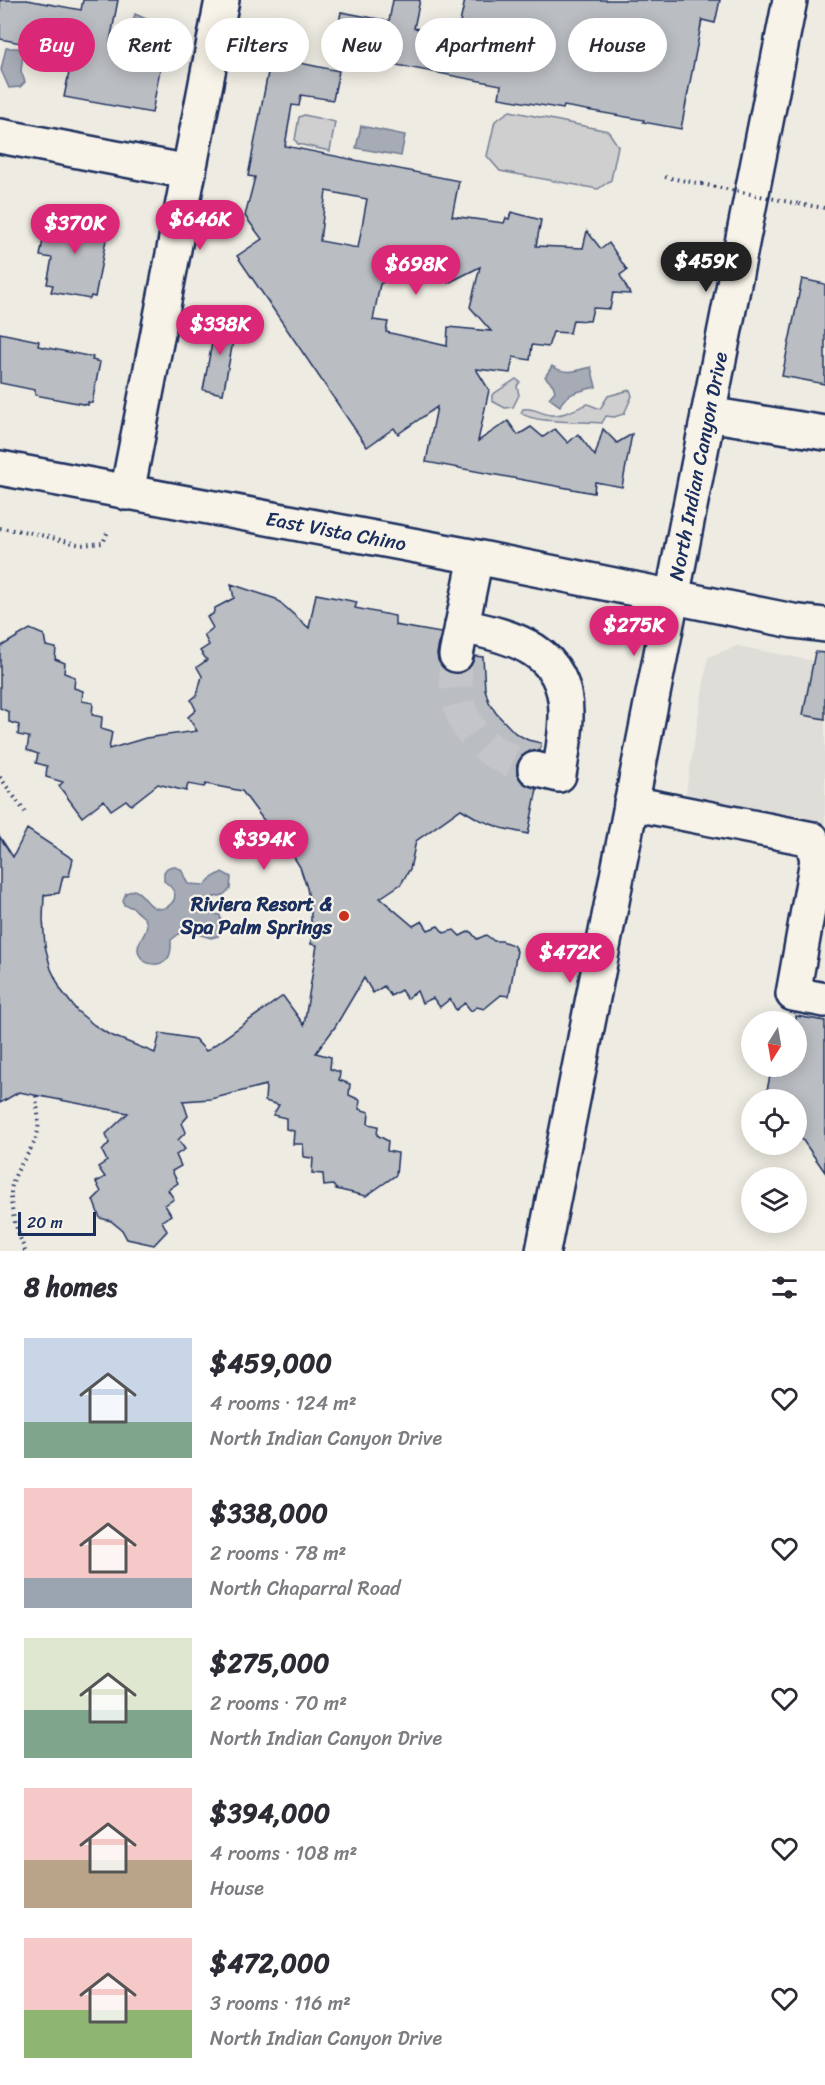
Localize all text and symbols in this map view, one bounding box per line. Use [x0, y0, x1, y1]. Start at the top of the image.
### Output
chip: Buy [18, 18, 95, 72]
chip: Rent [107, 18, 193, 72]
chip: Filters [205, 18, 309, 72]
chip: New [321, 18, 403, 72]
chip: Apartment [415, 18, 556, 72]
chip: House [568, 18, 667, 72]
pin: $646K [158, 200, 242, 251]
text: $646K [170, 202, 230, 237]
pin: $370K [33, 204, 117, 255]
text: $370K [45, 206, 105, 241]
pin: $459K [664, 242, 748, 293]
text: $459K [675, 244, 737, 279]
pin: $698K [374, 245, 458, 296]
text: $698K [385, 247, 447, 282]
pin: $338K [178, 305, 262, 356]
text: $338K [190, 307, 250, 342]
street label: North Indian Canyon Drive [659, 349, 738, 584]
street label: East Vista Chino [263, 501, 409, 562]
pin: $275K [592, 606, 676, 657]
text: $275K [604, 608, 664, 643]
pin: $394K [222, 820, 306, 871]
text: $394K [233, 822, 295, 857]
place label: Riviera Resort & Spa Palm Springs [179, 887, 333, 945]
marker: Riviera Resort & Spa Palm Springs [337, 909, 351, 923]
pin: $472K [528, 933, 612, 984]
text: $472K [539, 935, 601, 970]
north arrow [741, 1011, 807, 1077]
map controls [741, 1011, 807, 1233]
button: locate [741, 1089, 807, 1155]
button: layers [741, 1167, 807, 1233]
text: 20 m [27, 1208, 63, 1237]
scale bar [18, 1209, 96, 1236]
text: 8 homes [24, 1264, 117, 1310]
icon: filters [768, 1271, 801, 1304]
text: $459,000 [210, 1340, 332, 1386]
icon: home [72, 1362, 144, 1434]
icon: heart [768, 1382, 801, 1415]
text: 4 rooms · 124 m² [210, 1386, 357, 1421]
text: North Indian Canyon Drive [210, 1421, 442, 1456]
text: $338,000 [210, 1490, 328, 1536]
icon: home [72, 1512, 144, 1584]
icon: heart [768, 1532, 801, 1565]
text: 2 rooms · 78 m² [210, 1536, 346, 1571]
text: North Chaparral Road [210, 1571, 400, 1606]
text: $275,000 [210, 1640, 330, 1686]
icon: home [72, 1662, 144, 1734]
icon: heart [768, 1682, 801, 1715]
text: 2 rooms · 70 m² [210, 1686, 347, 1721]
text: North Indian Canyon Drive [210, 1721, 442, 1756]
text: $394,000 [210, 1790, 330, 1836]
icon: home [72, 1812, 144, 1884]
icon: heart [768, 1832, 801, 1865]
text: 4 rooms · 108 m² [210, 1836, 357, 1871]
text: House [210, 1871, 264, 1906]
text: $472,000 [210, 1940, 330, 1986]
icon: home [72, 1962, 144, 2034]
icon: heart [768, 1982, 801, 2015]
text: 3 rooms · 116 m² [210, 1986, 351, 2021]
text: North Indian Canyon Drive [210, 2021, 442, 2056]

